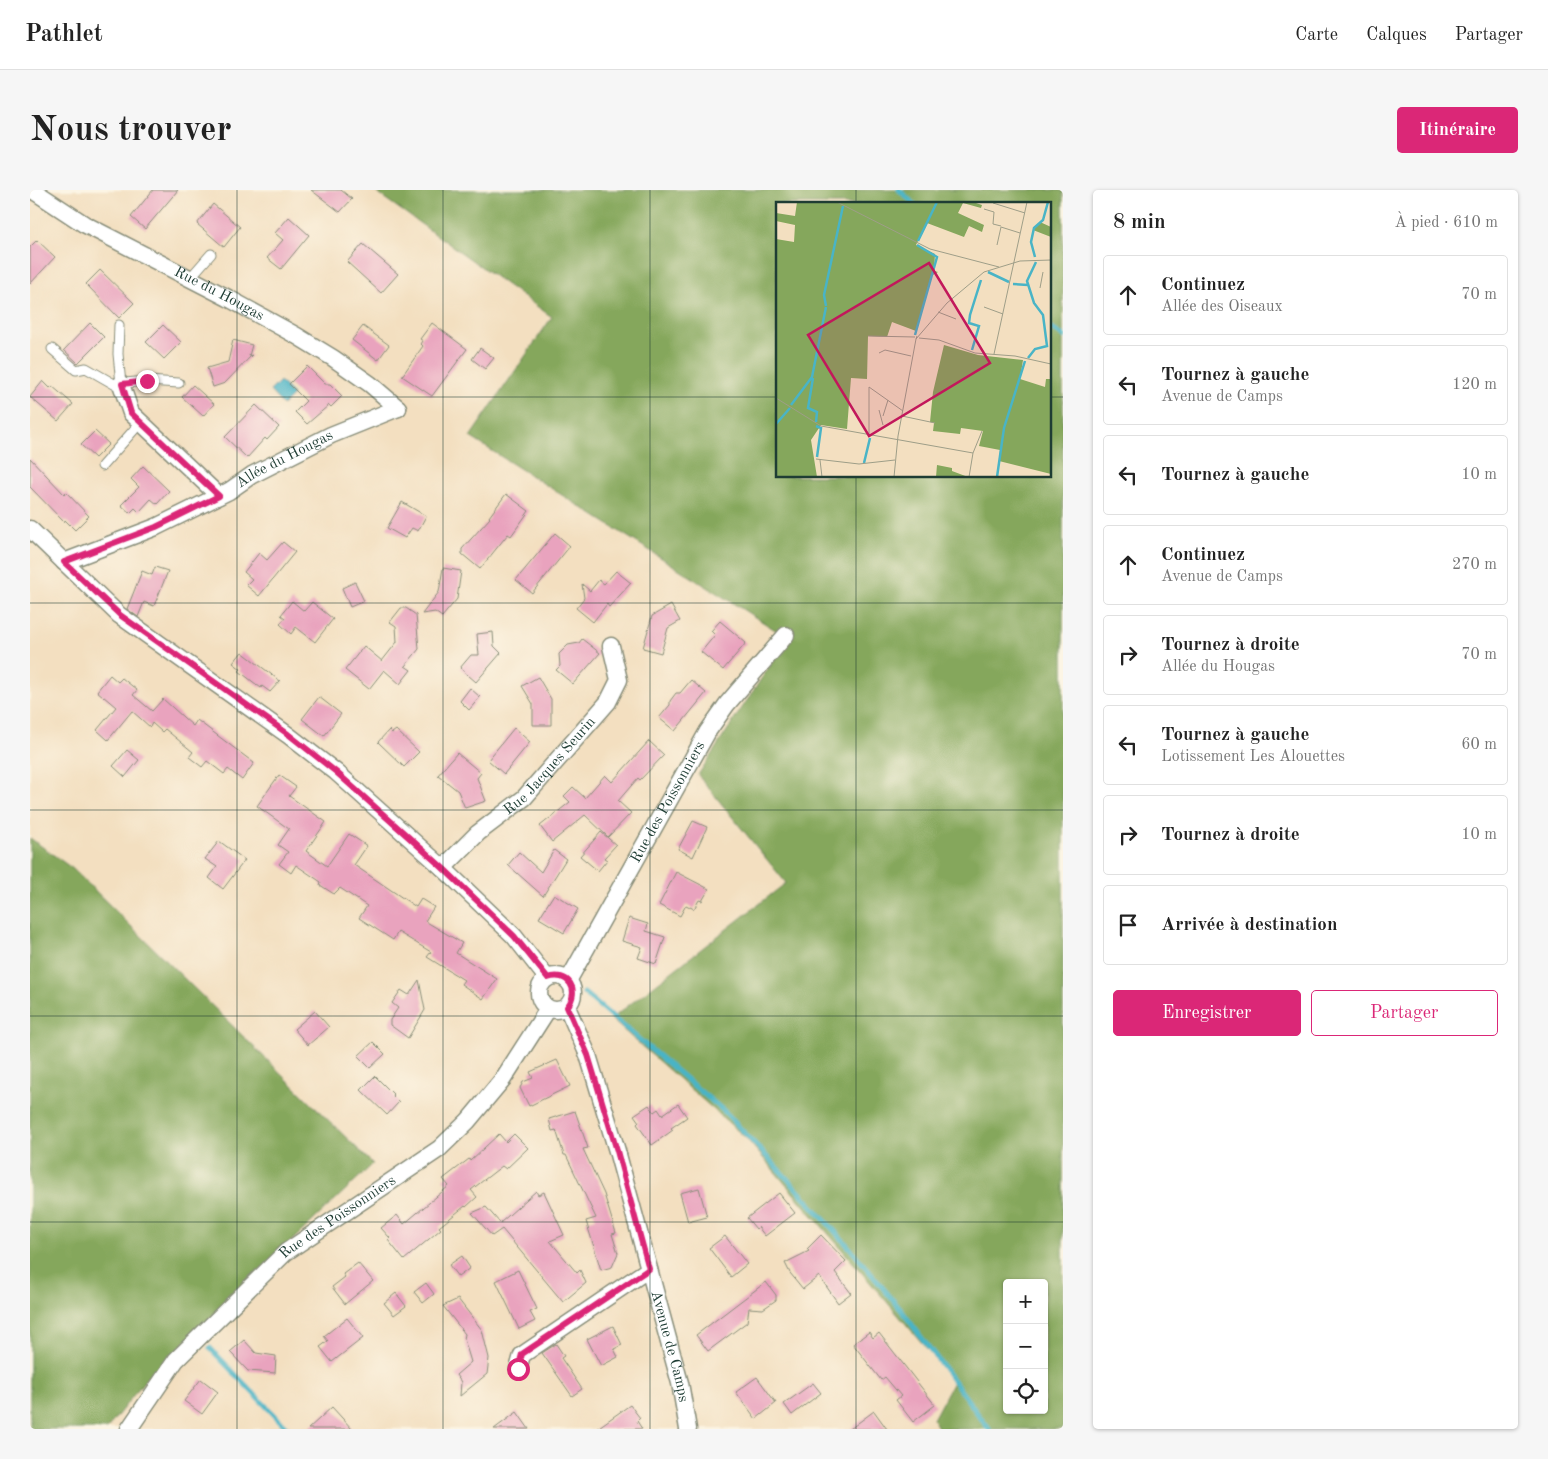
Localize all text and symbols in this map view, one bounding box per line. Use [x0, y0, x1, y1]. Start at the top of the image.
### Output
text: Pathlet [25, 23, 103, 47]
text: Carte [1295, 26, 1338, 44]
text: Calques [1366, 26, 1427, 44]
text: Partager [1455, 26, 1523, 44]
button: Itinéraire [1397, 107, 1518, 153]
text: Nous trouver [30, 113, 232, 148]
inset map [776, 202, 1051, 478]
text: 8 min [1113, 212, 1166, 233]
text: À pied · 610 m [1395, 215, 1498, 231]
street label: Rue du Hougas [172, 264, 267, 324]
text: Continuez [1161, 276, 1245, 295]
icon: ahead [1114, 281, 1142, 309]
text: 70 m [1461, 287, 1497, 303]
text: Allée des Oiseaux [1161, 299, 1283, 315]
text: Tournez à gauche [1161, 366, 1309, 385]
route end [136, 370, 159, 393]
icon: left [1114, 371, 1142, 399]
text: 120 m [1452, 377, 1497, 393]
text: Avenue de Camps [1161, 389, 1283, 405]
street label: Allée du Hougas [233, 428, 335, 491]
icon: left [1114, 461, 1142, 489]
text: Tournez à gauche [1161, 466, 1309, 485]
text: 10 m [1461, 467, 1497, 483]
text: Continuez [1161, 546, 1245, 565]
icon: ahead [1114, 551, 1142, 579]
text: 270 m [1452, 557, 1497, 573]
text: Avenue de Camps [1161, 569, 1283, 585]
text: Tournez à droite [1161, 636, 1300, 655]
icon: right [1114, 641, 1142, 669]
text: 70 m [1461, 647, 1497, 663]
text: Allée du Hougas [1161, 659, 1275, 675]
street label: Rue Jacques Seurin [501, 714, 598, 818]
text: Tournez à gauche [1161, 726, 1309, 745]
icon: left [1114, 731, 1142, 759]
text: 60 m [1461, 737, 1497, 753]
street label: Rue des Poissonniers [628, 739, 708, 865]
text: Lotissement Les Alouettes [1161, 749, 1345, 765]
icon: right [1114, 821, 1142, 849]
text: Tournez à droite [1161, 826, 1300, 845]
text: 10 m [1461, 827, 1497, 843]
icon: arrive [1114, 911, 1142, 939]
text: Arrivée à destination [1161, 916, 1337, 935]
button: Enregistrer [1113, 990, 1301, 1036]
button: Partager [1311, 990, 1498, 1036]
street label: Rue des Poissonniers [276, 1173, 399, 1262]
map controls [1003, 1279, 1048, 1414]
button: + [1003, 1279, 1048, 1324]
street label: Avenue de Camps [648, 1289, 691, 1403]
button: − [1003, 1324, 1048, 1369]
route start [507, 1358, 530, 1381]
button: locate [1003, 1369, 1048, 1414]

